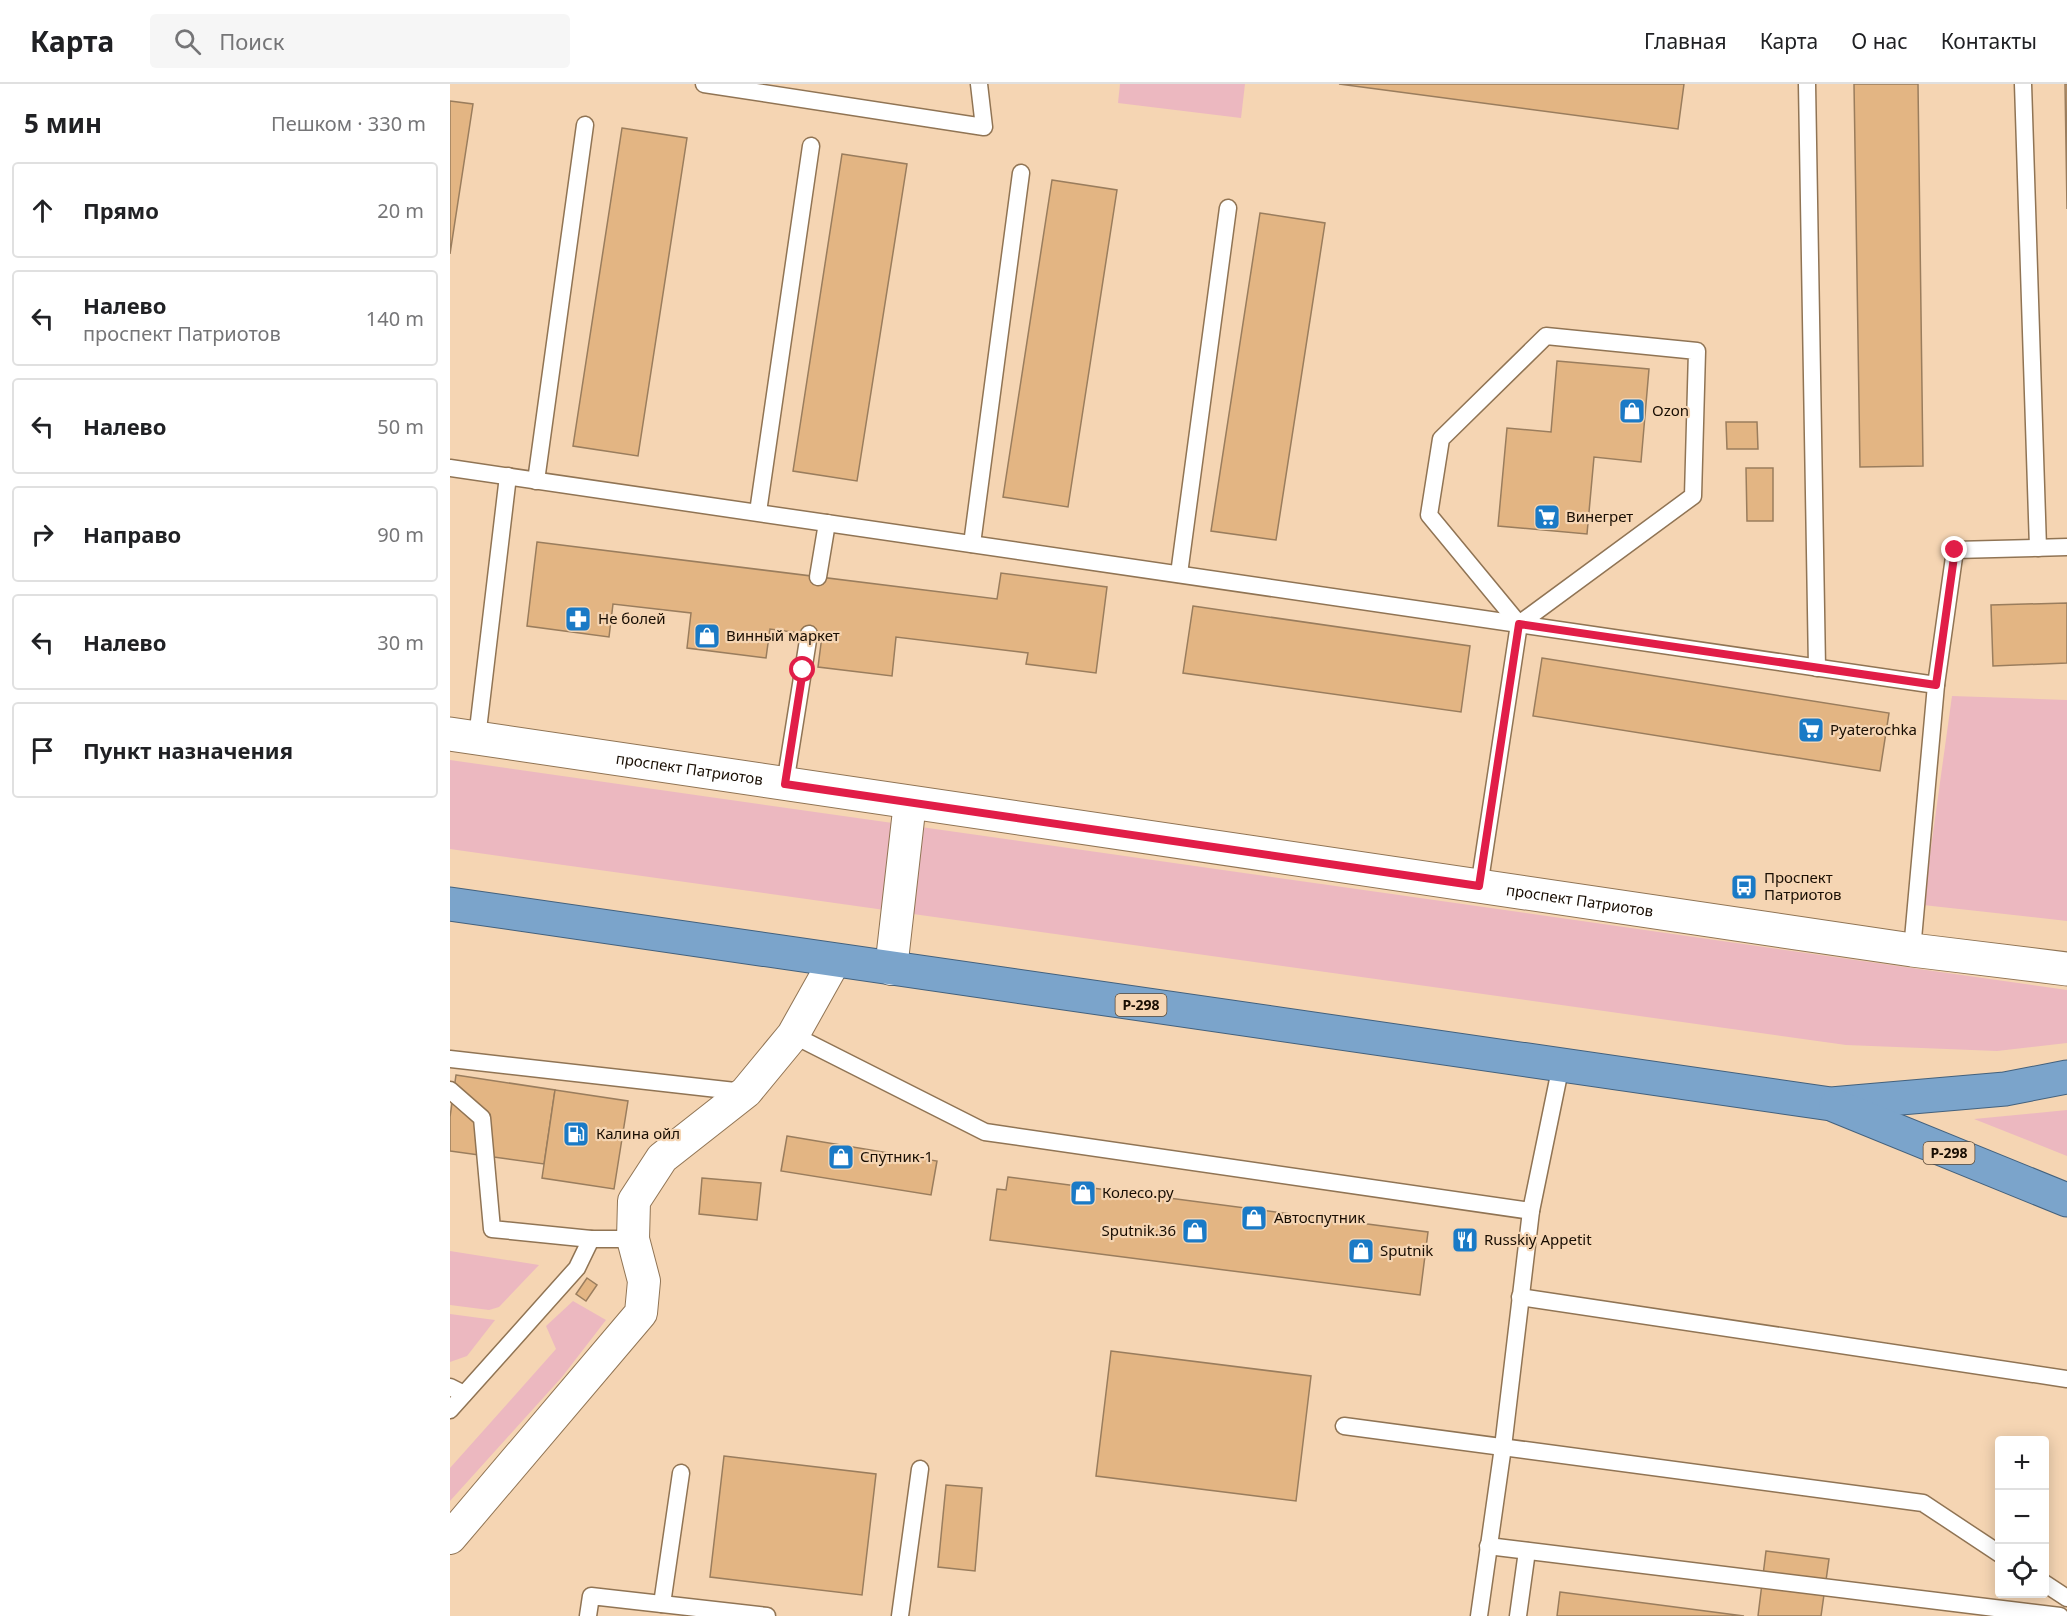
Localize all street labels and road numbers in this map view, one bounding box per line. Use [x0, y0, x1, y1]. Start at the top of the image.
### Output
street label: проспект Патриотов [615, 748, 764, 789]
street label: проспект Патриотов [1505, 879, 1655, 921]
road number: Р-298 [1116, 994, 1166, 1016]
road number: Р-298 [1924, 1142, 1974, 1164]

